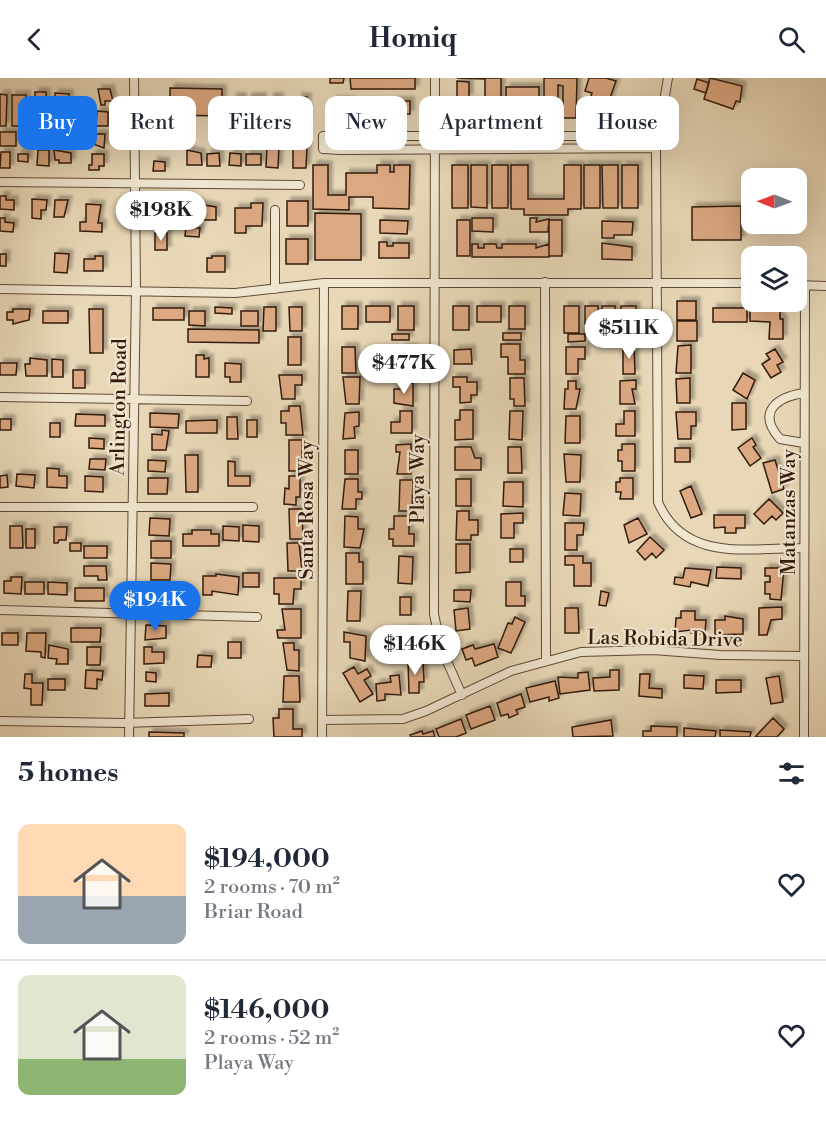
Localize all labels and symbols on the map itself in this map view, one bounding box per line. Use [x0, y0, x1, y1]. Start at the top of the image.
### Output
north arrow [741, 168, 807, 234]
pin: $198K [119, 191, 203, 242]
pin: $511K [587, 309, 671, 360]
street label: Arlington Road [106, 338, 133, 477]
pin: $477K [362, 344, 446, 395]
street label: Playa Way [406, 434, 431, 524]
street label: Santa Rosa Way [295, 440, 320, 580]
street label: Matanzas Way [777, 449, 802, 575]
pin: $194K [113, 581, 197, 632]
pin: $146K [373, 625, 457, 676]
street label: Las Robida Drive [587, 626, 743, 653]

